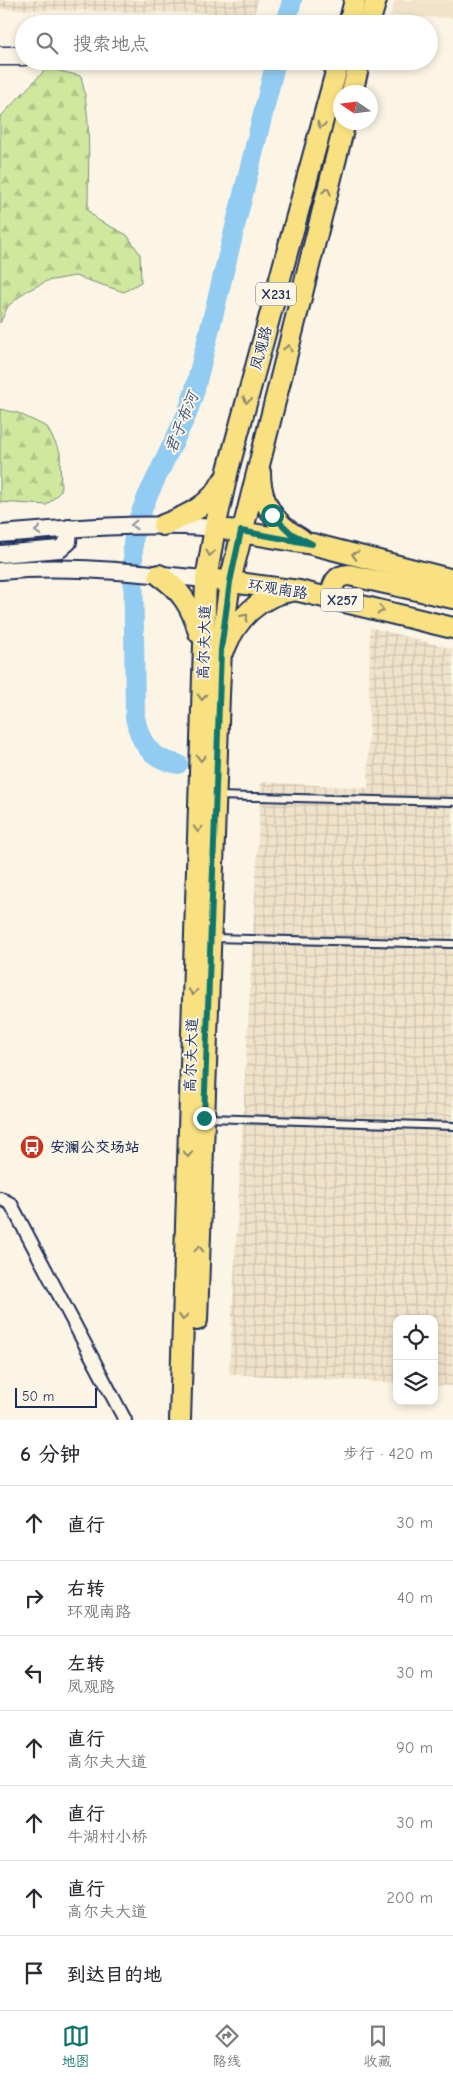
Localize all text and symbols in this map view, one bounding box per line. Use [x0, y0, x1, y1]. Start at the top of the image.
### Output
search box [15, 15, 438, 70]
icon: search [33, 29, 61, 57]
text: 搜索地点 [73, 33, 149, 55]
north arrow [333, 85, 378, 130]
one-way arrow [317, 121, 327, 129]
one-way arrow [322, 187, 332, 195]
road number: X231 [256, 282, 296, 306]
street label: 凤观路 [246, 324, 276, 372]
one-way arrow [282, 345, 292, 353]
water label: 君子布河 [162, 387, 203, 455]
one-way arrow [242, 396, 253, 405]
route start [261, 504, 284, 527]
one-way arrow [129, 520, 137, 530]
one-way arrow [34, 525, 42, 536]
one-way arrow [206, 549, 216, 558]
one-way arrow [351, 550, 359, 561]
street label: 环观南路 [247, 575, 309, 603]
road number: X257 [321, 588, 363, 612]
street label: 高尔夫大道 [194, 604, 214, 680]
one-way arrow [376, 604, 384, 614]
one-way arrow [239, 614, 248, 623]
one-way arrow [197, 694, 207, 702]
one-way arrow [195, 754, 206, 762]
one-way arrow [193, 826, 204, 834]
one-way arrow [188, 988, 199, 996]
street label: 高尔夫大道 [181, 1017, 201, 1093]
route end [193, 1107, 216, 1130]
bus stop icon: 安澜公交场站 [19, 1134, 45, 1160]
place label: 安澜公交场站 [50, 1138, 140, 1156]
one-way arrow [183, 1151, 193, 1159]
one-way arrow [194, 1245, 205, 1253]
one-way arrow [178, 1313, 188, 1321]
map controls [393, 1315, 438, 1405]
button: locate [393, 1315, 438, 1360]
button: layers [393, 1360, 438, 1405]
scale bar [15, 1385, 98, 1408]
text: 50 m [22, 1388, 54, 1405]
text: 6 分钟 [20, 1442, 80, 1466]
text: 步行 · 420 m [343, 1445, 433, 1463]
icon: ahead [20, 1509, 48, 1537]
text: 直行 [67, 1514, 105, 1536]
text: 30 m [397, 1514, 433, 1532]
text: 右转 [67, 1578, 105, 1600]
icon: right [20, 1584, 48, 1612]
text: 40 m [397, 1589, 433, 1607]
text: 环观南路 [67, 1603, 131, 1621]
text: 左转 [67, 1653, 105, 1675]
icon: left [20, 1659, 48, 1687]
text: 30 m [397, 1664, 433, 1682]
text: 凤观路 [67, 1678, 115, 1696]
text: 直行 [67, 1728, 105, 1750]
icon: ahead [20, 1734, 48, 1762]
text: 90 m [396, 1739, 433, 1757]
text: 高尔夫大道 [67, 1753, 147, 1771]
text: 直行 [67, 1803, 105, 1825]
icon: ahead [20, 1809, 48, 1837]
text: 30 m [397, 1814, 433, 1832]
text: 牛湖村小桥 [67, 1828, 147, 1846]
text: 直行 [67, 1878, 105, 1900]
icon: ahead [20, 1884, 48, 1912]
text: 200 m [387, 1889, 433, 1907]
text: 高尔夫大道 [67, 1903, 147, 1921]
icon: arrive [20, 1959, 48, 1987]
text: 到达目的地 [67, 1964, 162, 1986]
tab: 地图 [62, 2022, 90, 2070]
tab: 路线 [213, 2022, 241, 2070]
tab: 收藏 [364, 2022, 392, 2070]

